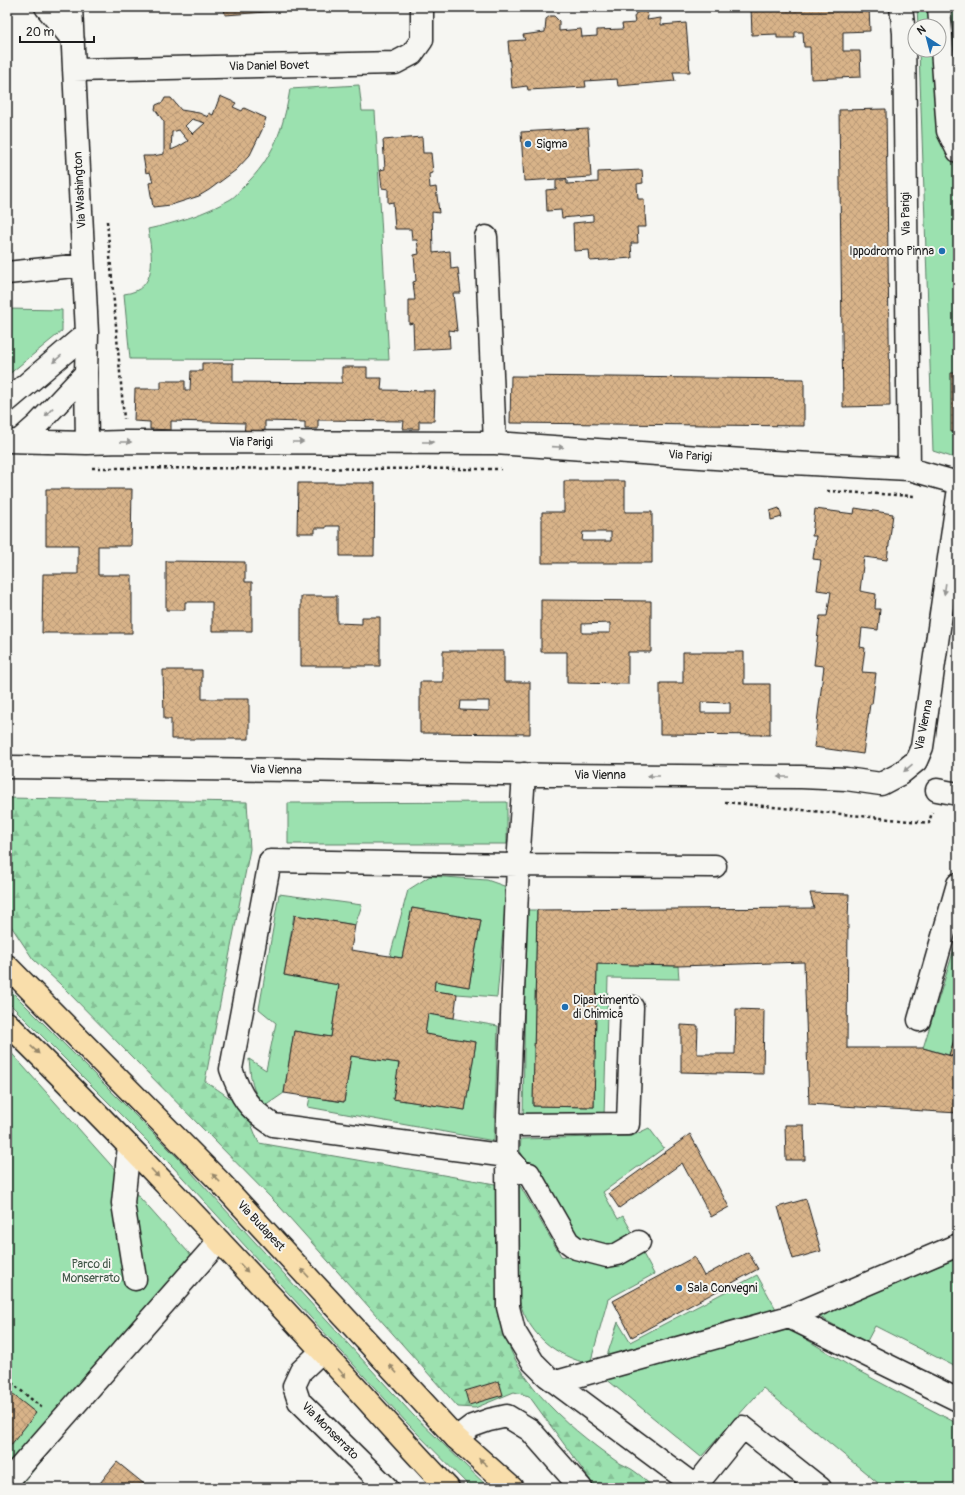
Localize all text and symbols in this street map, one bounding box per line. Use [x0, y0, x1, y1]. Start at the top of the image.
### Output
scale bar [20, 18, 94, 44]
north arrow [907, 18, 947, 58]
text: N [915, 23, 929, 38]
text: 20 m [26, 25, 55, 40]
street label: Via Daniel Bovet [229, 58, 309, 74]
place label: Sigma [536, 137, 568, 152]
marker: Sigma [523, 139, 533, 149]
street label: Via Washington [70, 151, 90, 229]
street label: Via Parigi [898, 192, 914, 236]
place label: Ippodromo Pinna [849, 244, 934, 259]
marker: Ippodromo Pinna [937, 246, 947, 256]
one-way arrow [52, 354, 62, 363]
one-way arrow [45, 406, 54, 417]
street label: Via Parigi [229, 435, 273, 450]
one-way arrow [120, 439, 133, 445]
one-way arrow [292, 439, 305, 445]
one-way arrow [422, 439, 435, 445]
one-way arrow [552, 444, 564, 451]
street label: Via Parigi [668, 447, 712, 465]
one-way arrow [942, 583, 948, 595]
street label: Via Vienna [912, 698, 936, 752]
street label: Via Vienna [250, 762, 302, 778]
one-way arrow [902, 764, 913, 773]
street label: Via Vienna [574, 768, 626, 783]
one-way arrow [646, 773, 659, 779]
one-way arrow [776, 774, 789, 780]
place label: Dipartimento di Chimica [573, 993, 640, 1022]
marker: Dipartimento di Chimica [560, 1002, 570, 1012]
one-way arrow [30, 1045, 40, 1055]
one-way arrow [150, 1169, 159, 1178]
one-way arrow [212, 1173, 221, 1183]
street label: Via Budapest [234, 1198, 288, 1254]
park label: Parco di Monserrato [62, 1257, 120, 1286]
one-way arrow [239, 1263, 249, 1273]
one-way arrow [300, 1268, 309, 1278]
place label: Sala Convegni [687, 1281, 757, 1296]
marker: Sala Convegni [674, 1283, 684, 1293]
one-way arrow [388, 1364, 397, 1374]
one-way arrow [338, 1368, 347, 1378]
street label: Via Monserrato [298, 1399, 362, 1463]
one-way arrow [478, 1458, 488, 1467]

